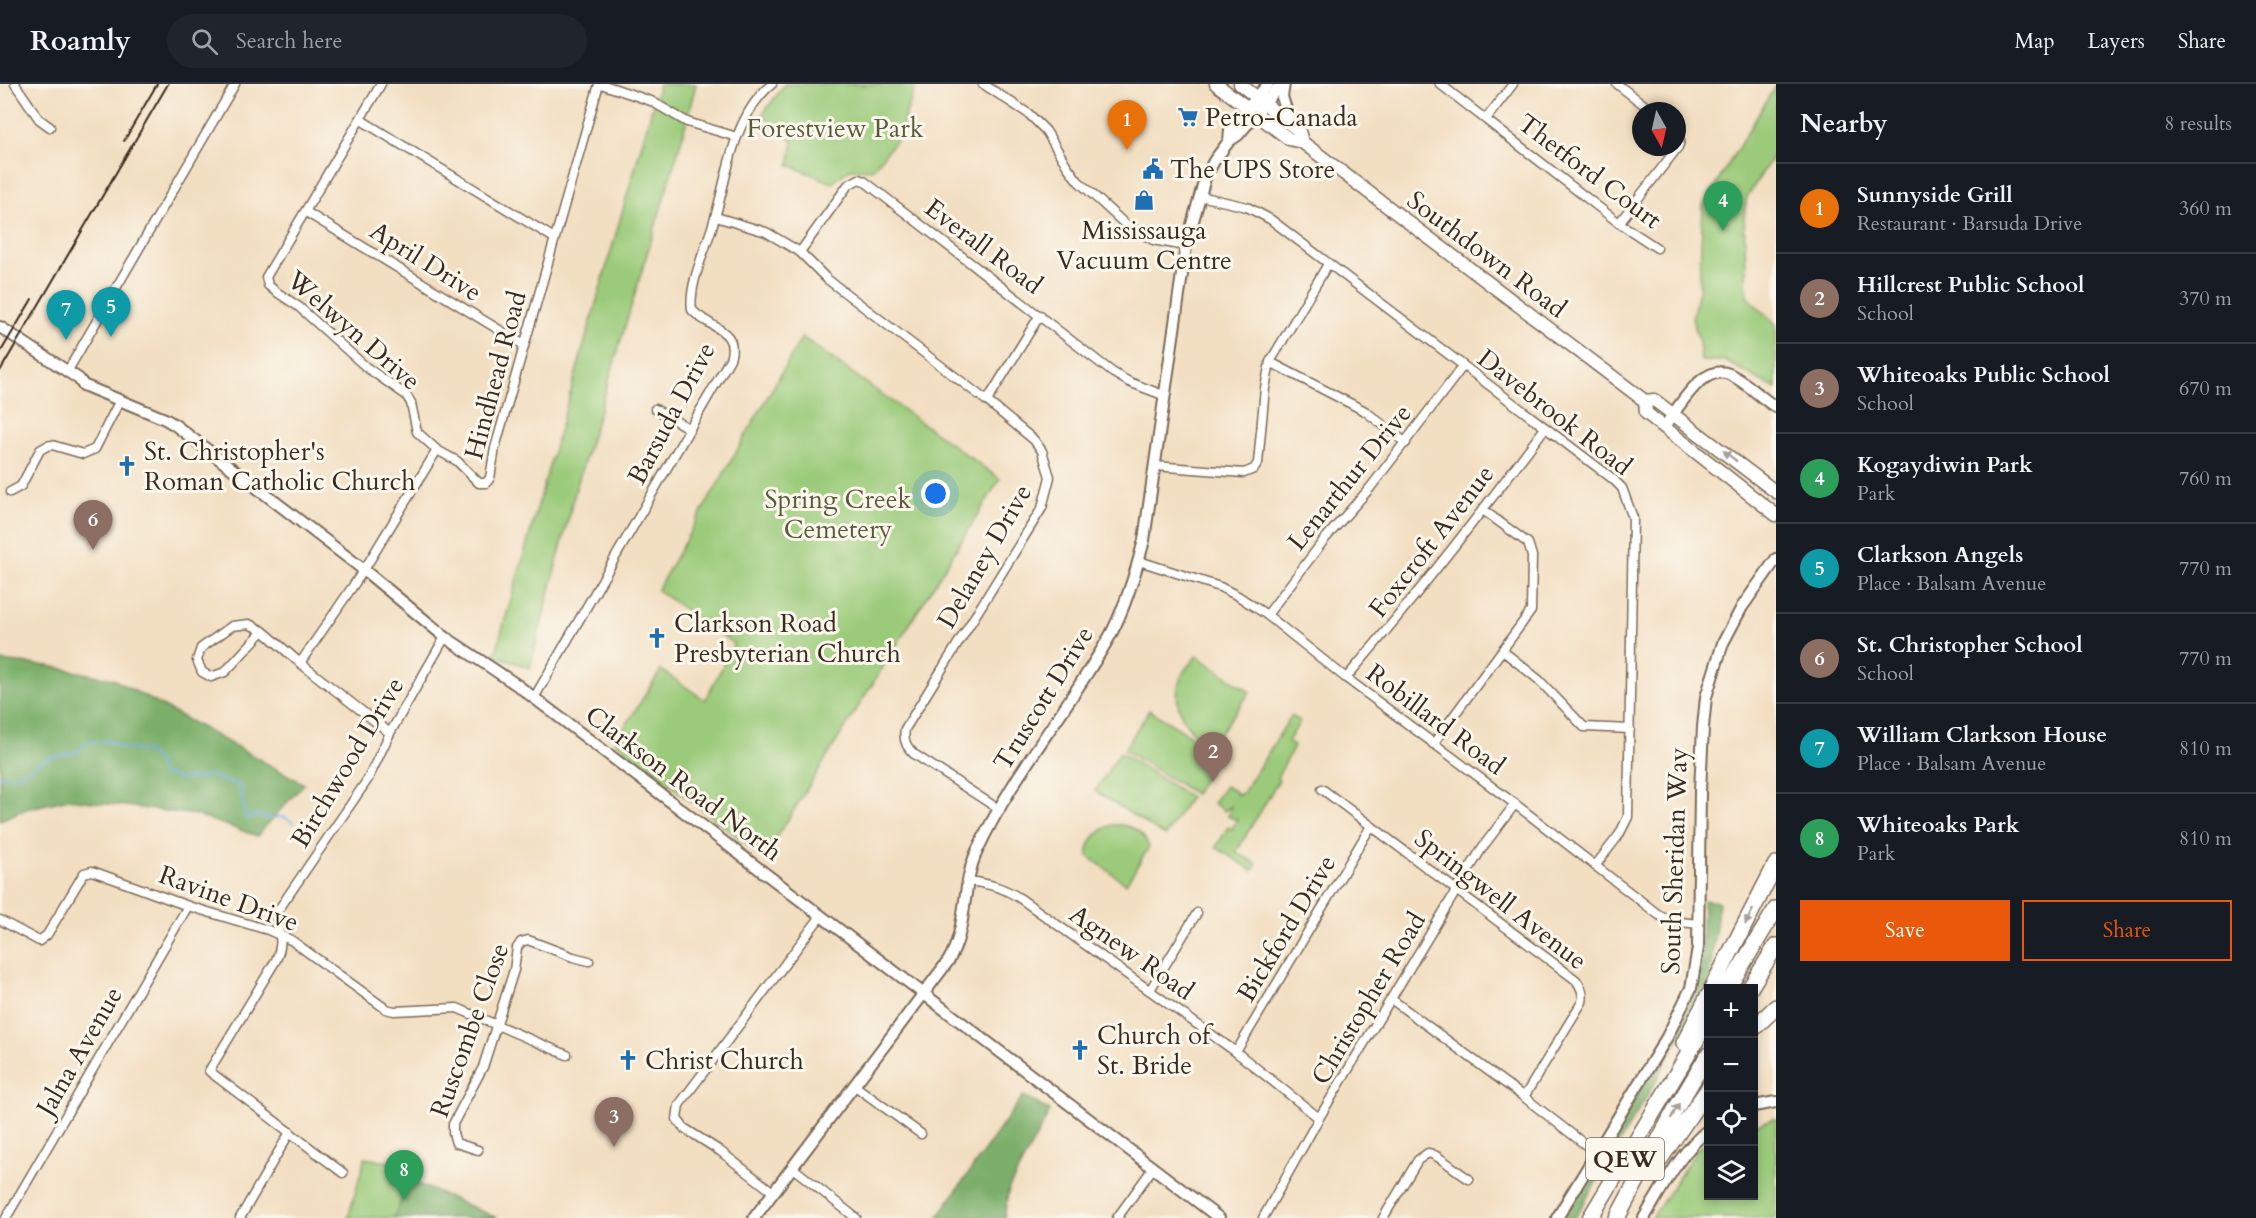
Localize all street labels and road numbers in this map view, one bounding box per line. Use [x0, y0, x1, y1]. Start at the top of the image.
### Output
street label: Thetford Court [1511, 106, 1669, 237]
street label: Southdown Road [1400, 183, 1574, 326]
street label: Everall Road [918, 191, 1050, 302]
street label: April Drive [363, 213, 488, 310]
street label: Welwyn Drive [279, 262, 428, 398]
street label: Hindhead Road [456, 287, 535, 463]
street label: Barsuda Drive [619, 336, 724, 490]
street label: Davebrook Road [1470, 341, 1639, 484]
street label: Lenarthur Drive [1279, 397, 1419, 558]
street label: Foxcroft Avenue [1361, 458, 1502, 625]
street label: Delaney Drive [929, 478, 1040, 635]
street label: Truscott Drive [985, 620, 1102, 777]
street label: Robillard Road [1359, 656, 1512, 783]
street label: Birchwood Drive [283, 670, 412, 854]
street label: Clarkson Road North [578, 698, 789, 869]
street label: South Sheridan Way [1653, 747, 1696, 975]
street label: Springwell Avenue [1407, 821, 1594, 978]
street label: Bickford Drive [1229, 848, 1344, 1008]
street label: Ravine Drive [154, 857, 303, 940]
street label: Agnew Road [1062, 897, 1201, 1008]
street label: Christopher Road [1303, 905, 1434, 1091]
street label: Ruscombe Close [422, 938, 517, 1122]
street label: Jalna Avenue [26, 980, 131, 1126]
road number: QEW [1586, 1138, 1664, 1180]

